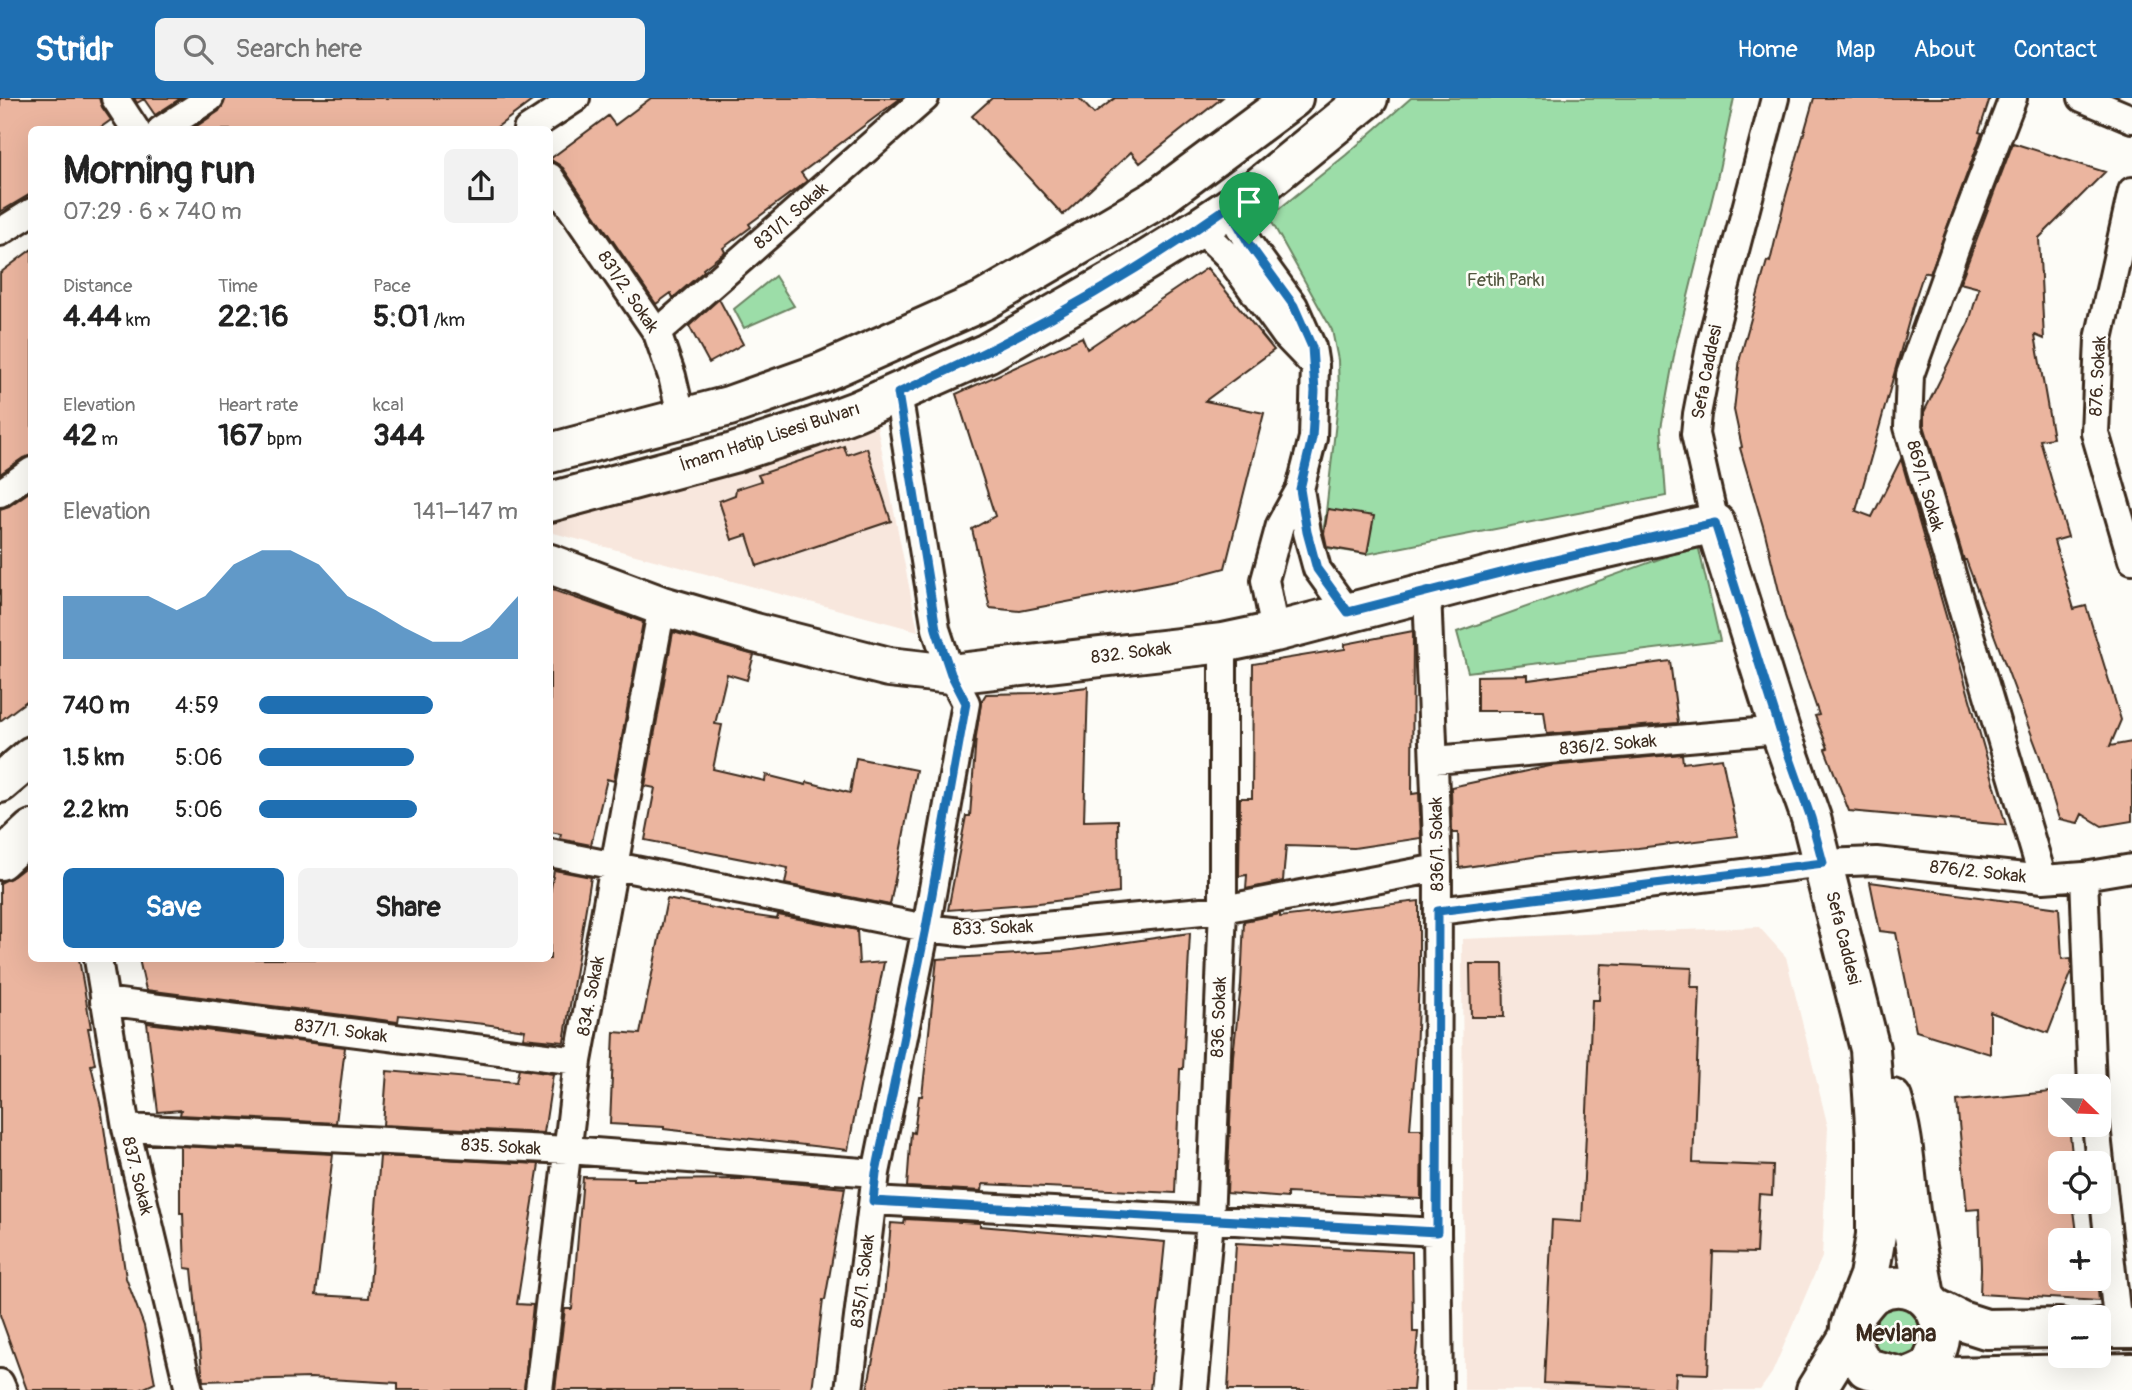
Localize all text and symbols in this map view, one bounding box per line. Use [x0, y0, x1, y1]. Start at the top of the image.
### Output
search box [155, 18, 645, 81]
text: Stridr [35, 29, 113, 70]
icon: search [179, 30, 217, 68]
text: Search here [235, 33, 362, 65]
text: Home [1737, 35, 1798, 64]
text: Map [1836, 35, 1876, 64]
text: About [1914, 35, 1976, 64]
text: Contact [2014, 35, 2097, 64]
text: Morning run [63, 147, 255, 195]
button: share [444, 149, 518, 223]
pin [1219, 172, 1279, 244]
street label: 831/1. Sokak [749, 177, 833, 255]
icon: arrive [1230, 183, 1268, 221]
text: 07:29 · 6 × 740 m [63, 197, 242, 226]
street label: 831/2. Sokak [592, 247, 664, 338]
park label: Fetih Parkı [1467, 269, 1545, 292]
text: Distance [63, 274, 132, 298]
text: Time [218, 274, 258, 298]
text: Pace [373, 274, 411, 298]
text: 4.44 [63, 298, 122, 335]
text: 22:16 [218, 298, 289, 335]
text: 5:01 [373, 298, 430, 335]
text: km [122, 308, 151, 332]
text: /km [430, 308, 465, 332]
street label: Sefa Caddesi [1687, 323, 1727, 421]
street label: 876. Sokak [2084, 335, 2112, 417]
text: Elevation [63, 393, 135, 417]
text: Heart rate [218, 393, 298, 417]
text: kcal [373, 393, 404, 417]
street label: İmam Hatip Lisesi Bulvarı [677, 397, 863, 477]
text: 42 [63, 417, 97, 454]
text: 167 [218, 417, 263, 454]
text: 344 [373, 417, 425, 454]
text: m [97, 427, 118, 451]
text: bpm [263, 427, 302, 451]
street label: 869/1. Sokak [1901, 438, 1949, 535]
text: Elevation [63, 497, 151, 526]
text: 141–147 m [413, 497, 518, 526]
street label: 832. Sokak [1090, 637, 1173, 669]
text: 740 m [63, 691, 130, 720]
text: 4:59 [175, 691, 219, 720]
street label: 836/2. Sokak [1558, 729, 1658, 761]
text: 1.5 km [63, 743, 125, 772]
text: 5:06 [175, 743, 223, 772]
text: 2.2 km [63, 795, 129, 824]
text: 5:06 [175, 795, 223, 824]
street label: 836/1. Sokak [1425, 796, 1449, 891]
street label: 876/2. Sokak [1929, 855, 2028, 889]
button: Save [63, 868, 284, 948]
button: Share [298, 868, 518, 948]
street label: Sefa Caddesi [1820, 889, 1866, 987]
street label: 833. Sokak [952, 915, 1034, 941]
street label: 834. Sokak [572, 954, 610, 1038]
street label: 836. Sokak [1206, 976, 1232, 1058]
street label: 837/1. Sokak [293, 1014, 389, 1048]
north arrow [2048, 1074, 2110, 1138]
map controls [2048, 1074, 2111, 1368]
street label: 835. Sokak [460, 1133, 542, 1161]
street label: 837. Sokak [116, 1134, 158, 1218]
button: locate [2048, 1151, 2111, 1214]
button: + [2048, 1228, 2111, 1291]
street label: 835/1. Sokak [846, 1233, 880, 1329]
button: − [2048, 1305, 2111, 1368]
district label: Mevlana [1856, 1319, 1936, 1348]

